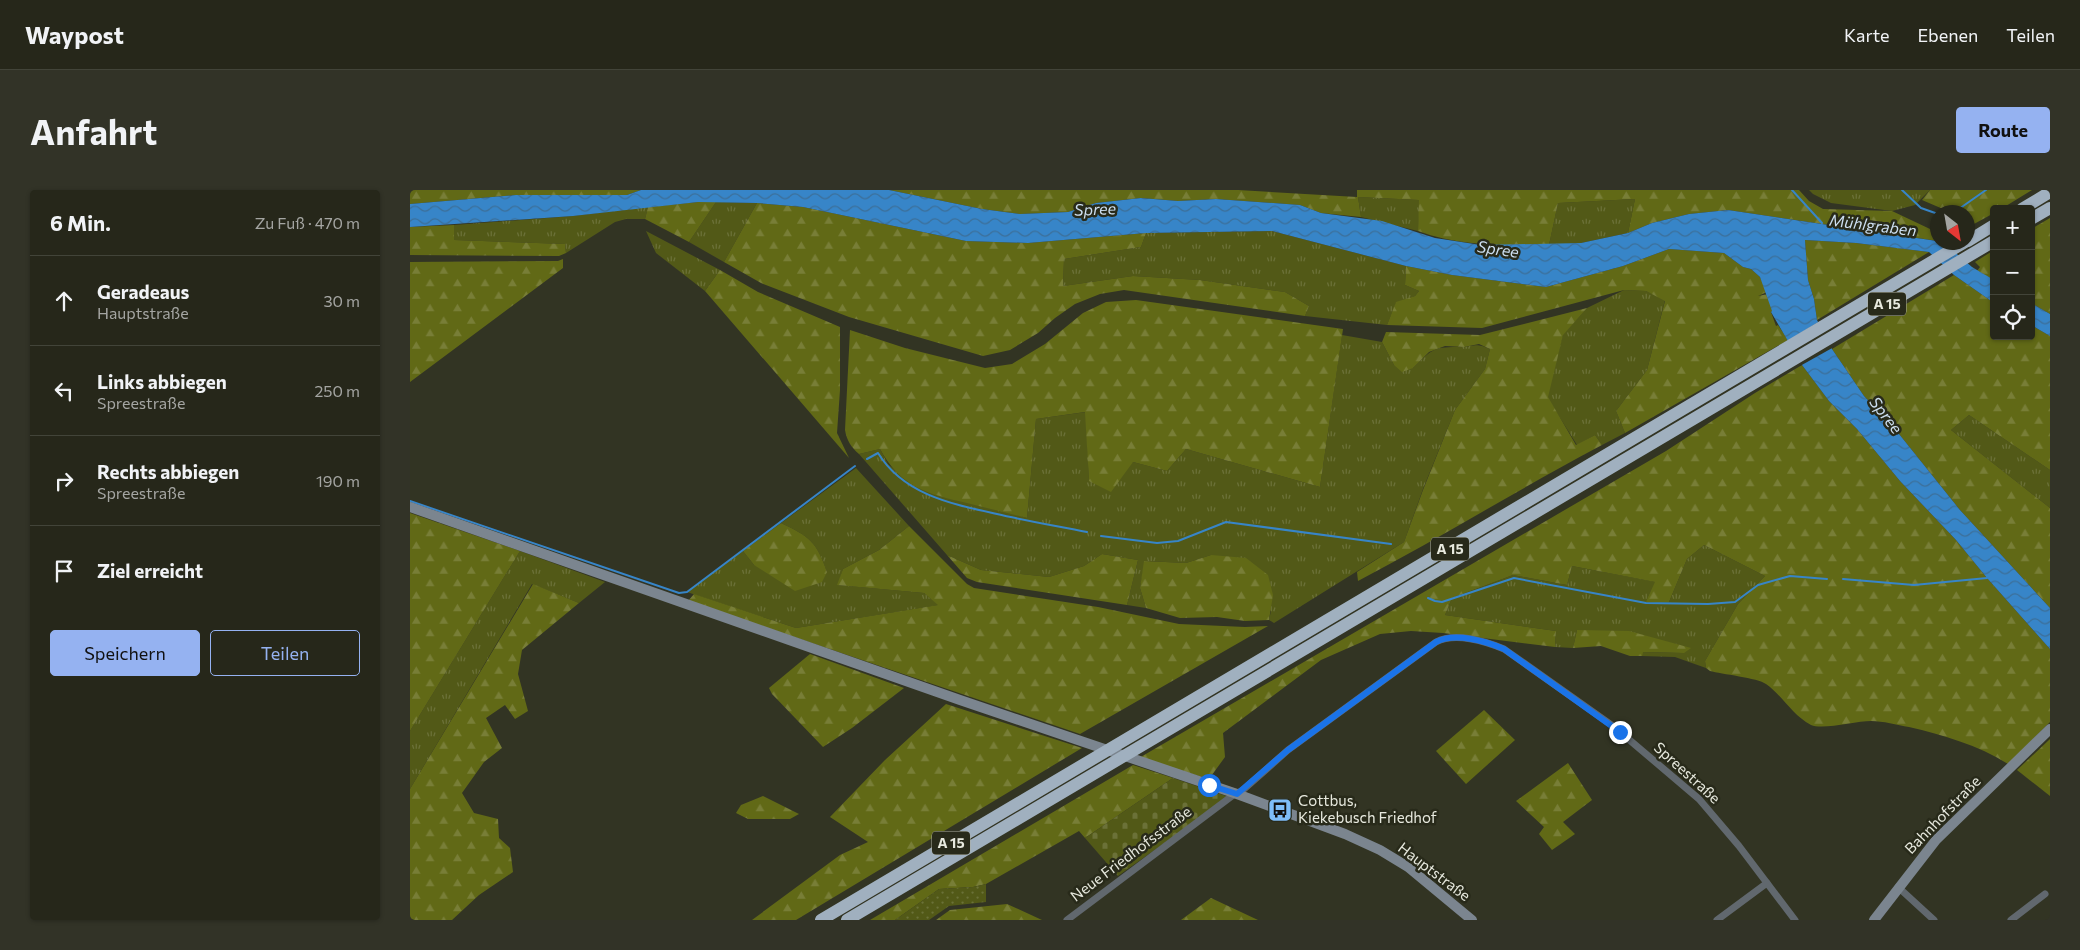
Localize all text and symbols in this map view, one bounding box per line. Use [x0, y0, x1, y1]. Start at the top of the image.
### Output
text: Waypost [25, 20, 124, 49]
text: Karte [1844, 24, 1889, 46]
text: Ebenen [1917, 24, 1978, 46]
text: Teilen [2006, 24, 2055, 46]
button: Route [1956, 107, 2050, 153]
text: Anfahrt [30, 109, 157, 152]
water label: Spree [1074, 198, 1117, 219]
north arrow [1930, 205, 1975, 250]
map controls [1990, 205, 2035, 340]
button: + [1990, 205, 2035, 250]
text: 6 Min. [50, 210, 111, 235]
water label: Mühlgraben [1828, 210, 1918, 239]
text: Zu Fuß · 470 m [255, 213, 360, 232]
water label: Spree [1476, 236, 1521, 261]
button: − [1990, 250, 2035, 295]
text: Geradeaus [97, 280, 189, 303]
icon: ahead [50, 287, 78, 315]
text: 30 m [323, 291, 360, 310]
road number: A 15 [1868, 292, 1906, 316]
button: locate [1990, 295, 2035, 340]
text: Hauptstraße [97, 303, 189, 322]
text: Links abbiegen [97, 370, 227, 393]
icon: left [50, 377, 78, 405]
text: 250 m [314, 381, 360, 400]
water label: Spree [1866, 392, 1907, 437]
text: Spreestraße [97, 393, 185, 412]
text: Rechts abbiegen [97, 460, 239, 483]
icon: right [50, 467, 78, 495]
text: 190 m [316, 471, 360, 490]
text: Spreestraße [97, 483, 185, 502]
road number: A 15 [1431, 538, 1469, 560]
icon: arrive [50, 557, 78, 585]
text: Ziel erreicht [97, 559, 203, 582]
button: Speichern [50, 630, 200, 676]
button: Teilen [210, 630, 360, 676]
route end [1609, 721, 1632, 744]
street label: Spreestraße [1651, 738, 1725, 807]
street label: Bahnhofstraße [1901, 771, 1984, 857]
route start [1198, 774, 1221, 797]
place label: Cottbus, Kiekebusch Friedhof [1298, 791, 1437, 826]
bus stop icon: Cottbus, Kiekebusch Friedhof [1267, 797, 1293, 823]
street label: Neue Friedhofsstraße [1066, 802, 1194, 905]
road number: A 15 [932, 831, 970, 854]
street label: Hauptstraße [1395, 838, 1474, 904]

